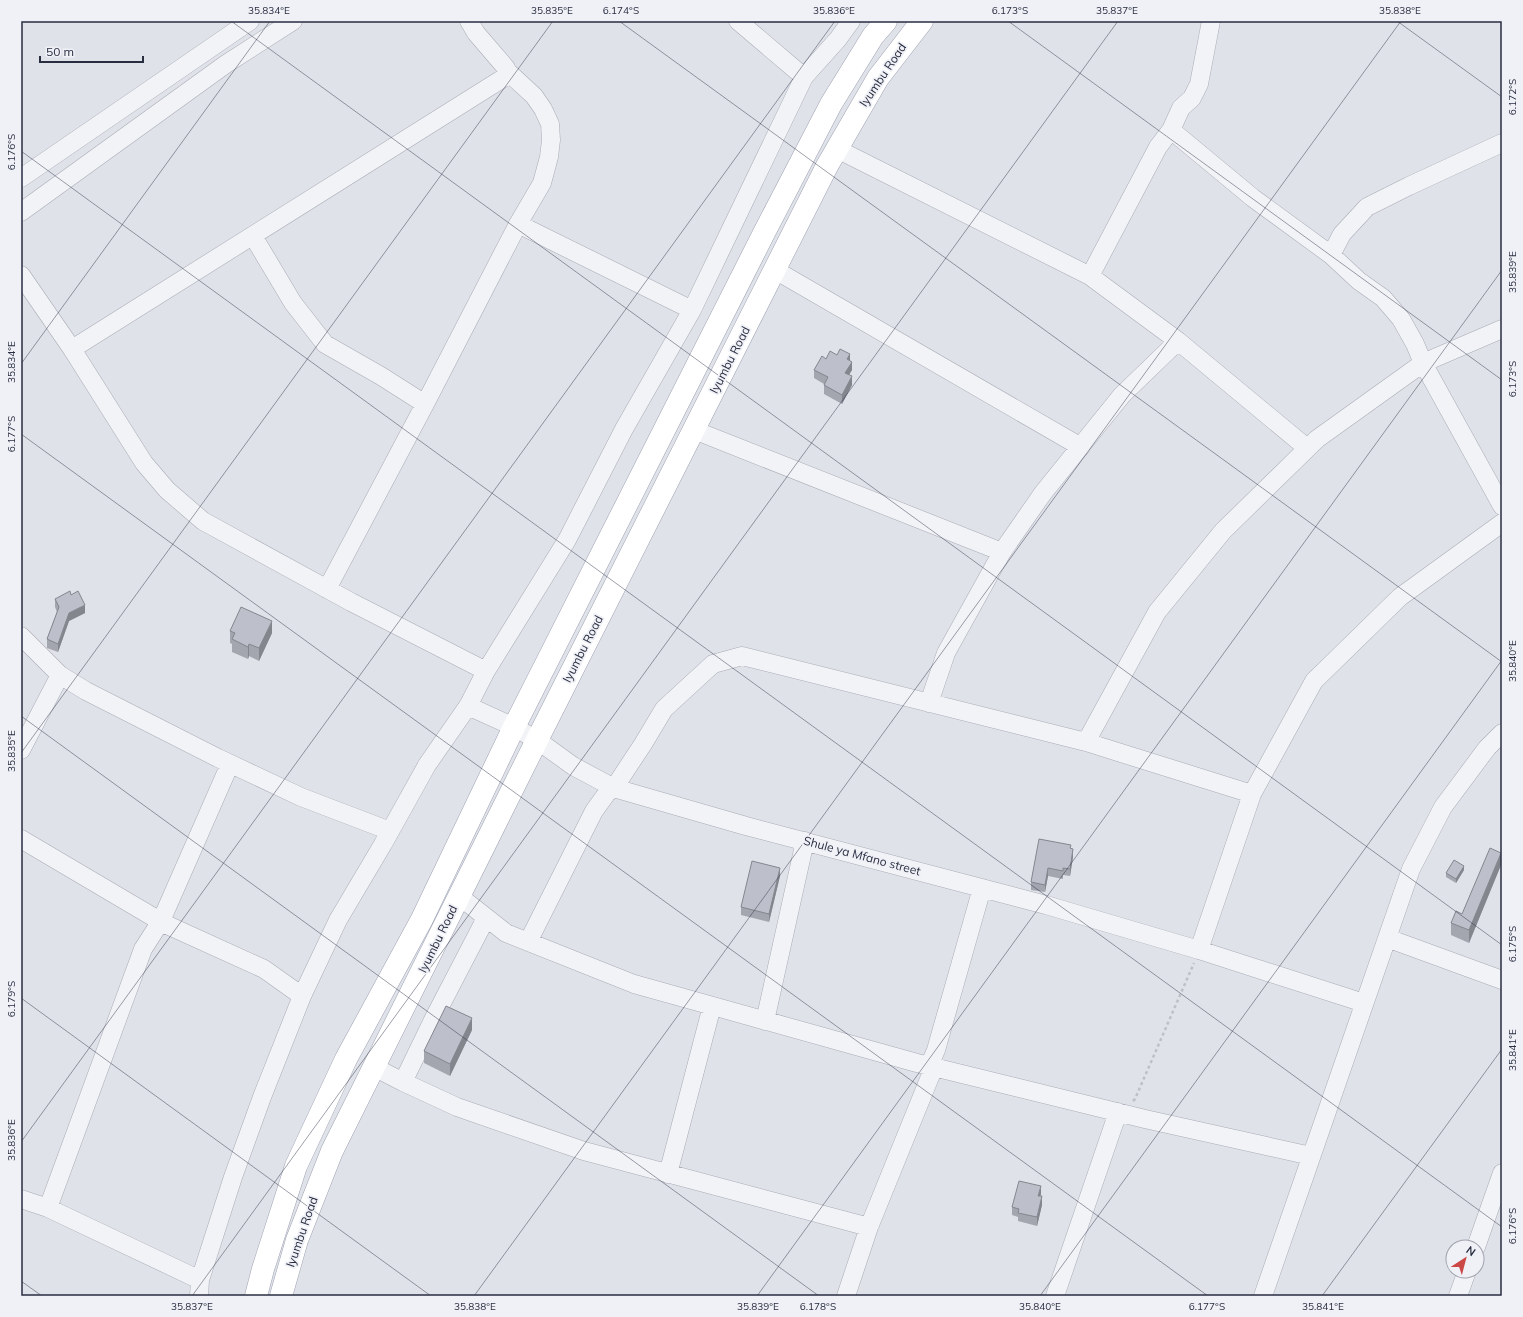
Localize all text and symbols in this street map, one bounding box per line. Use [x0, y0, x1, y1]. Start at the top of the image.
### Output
text: 35.834°E [248, 4, 290, 17]
text: 35.835°E [531, 4, 573, 17]
text: 6.174°S [603, 4, 639, 17]
text: 35.836°E [813, 4, 855, 17]
text: 6.173°S [992, 4, 1028, 17]
text: 35.837°E [1096, 4, 1138, 17]
text: 35.838°E [1379, 4, 1421, 17]
scale bar [40, 38, 143, 64]
street label: Iyumbu Road [856, 40, 909, 109]
text: 50 m [46, 44, 74, 59]
text: 6.172°S [1506, 79, 1519, 115]
text: 6.176°S [5, 134, 18, 170]
text: 35.839°E [1506, 251, 1519, 293]
street label: Iyumbu Road [706, 324, 753, 396]
text: 35.834°E [5, 341, 18, 383]
text: 6.173°S [1506, 361, 1519, 397]
text: 6.177°S [5, 416, 18, 452]
street label: Iyumbu Road [559, 613, 606, 685]
text: 35.840°E [1506, 640, 1519, 682]
text: 35.835°E [5, 730, 18, 772]
street label: Shule ya Mfano street [802, 833, 922, 878]
street label: Iyumbu Road [415, 902, 460, 975]
text: 6.175°S [1506, 926, 1519, 962]
text: 6.179°S [5, 981, 18, 1017]
text: 35.841°E [1506, 1029, 1519, 1071]
text: 35.836°E [5, 1119, 18, 1161]
street label: Iyumbu Road [282, 1195, 321, 1269]
text: 6.176°S [1506, 1208, 1519, 1244]
north arrow [1445, 1239, 1485, 1279]
text: N [1463, 1243, 1478, 1259]
text: 35.837°E [171, 1300, 213, 1313]
text: 35.838°E [454, 1300, 496, 1313]
text: 35.839°E [737, 1300, 779, 1313]
text: 6.178°S [800, 1300, 836, 1313]
text: 35.840°E [1019, 1300, 1061, 1313]
text: 6.177°S [1189, 1300, 1225, 1313]
text: 35.841°E [1302, 1300, 1344, 1313]

